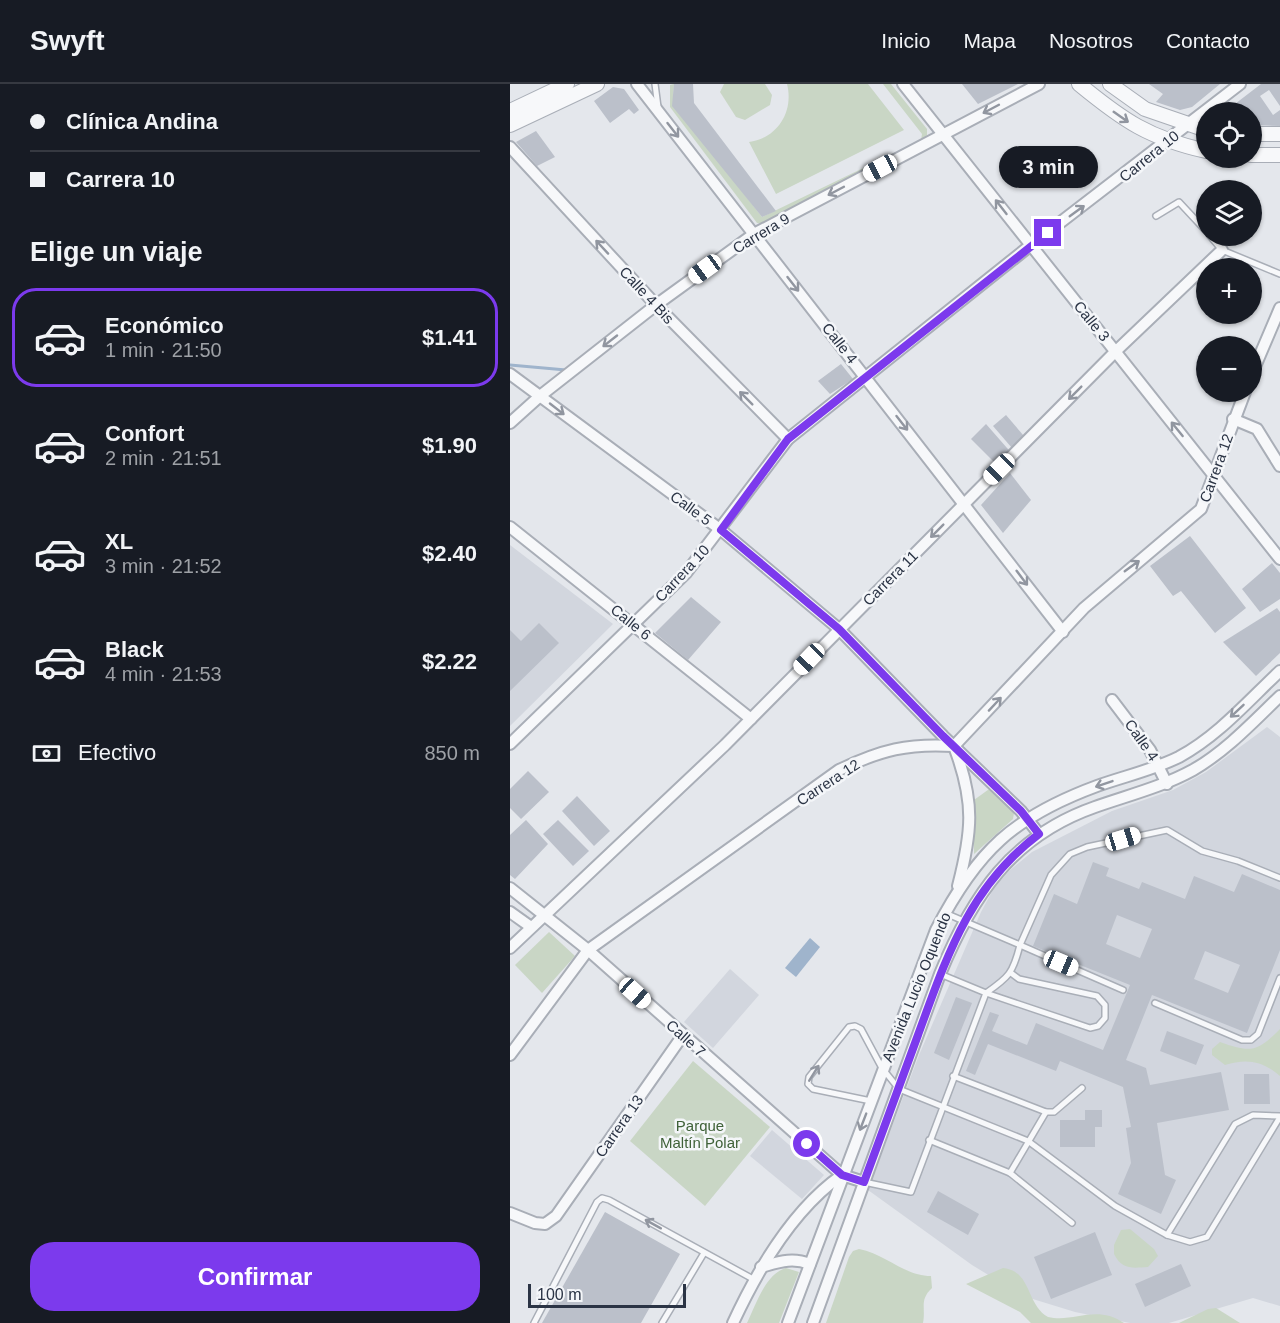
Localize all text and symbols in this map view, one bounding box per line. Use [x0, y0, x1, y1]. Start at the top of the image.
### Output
text: Swyft [30, 25, 105, 56]
text: Inicio [881, 29, 930, 52]
text: Mapa [963, 29, 1016, 52]
text: Nosotros [1049, 29, 1133, 52]
text: Contacto [1166, 29, 1250, 52]
map controls [1196, 102, 1262, 402]
button: locate [1196, 102, 1262, 168]
one-way arrow [983, 103, 1000, 115]
text: Clínica Andina [66, 109, 218, 134]
one-way arrow [1112, 111, 1129, 123]
one-way arrow [667, 122, 680, 138]
street label: Carrera 10 [1116, 127, 1182, 185]
callout: 3 min [998, 146, 1098, 188]
car [860, 152, 900, 184]
text: 3 min [1022, 156, 1075, 178]
text: Carrera 10 [66, 167, 175, 192]
button: layers [1196, 180, 1262, 246]
one-way arrow [827, 186, 845, 197]
one-way arrow [994, 200, 1007, 216]
one-way arrow [1069, 205, 1085, 218]
street label: Carrera 9 [729, 209, 793, 257]
route end [1034, 219, 1061, 246]
text: Elige un viaje [30, 237, 203, 267]
one-way arrow [595, 240, 609, 255]
car [685, 251, 725, 287]
button: + [1196, 258, 1262, 324]
street label: Calle 4 Bis [616, 263, 678, 327]
one-way arrow [787, 275, 800, 291]
street label: Calle 3 [1071, 298, 1113, 344]
icon: car [33, 311, 87, 365]
text: Económico [105, 313, 224, 338]
street label: Calle 4 [819, 319, 861, 367]
text: $1.41 [422, 325, 477, 350]
one-way arrow [602, 335, 618, 348]
button: − [1196, 336, 1262, 402]
text: 1 min · 21:50 [105, 339, 222, 361]
one-way arrow [1068, 385, 1083, 400]
one-way arrow [739, 391, 754, 406]
one-way arrow [549, 402, 565, 415]
one-way arrow [896, 415, 909, 431]
icon: car [33, 419, 87, 473]
text: Confort [105, 421, 184, 446]
one-way arrow [1171, 422, 1184, 438]
street label: Carrera 12 [1196, 431, 1236, 505]
text: $1.90 [422, 433, 477, 458]
text: 2 min · 21:51 [105, 447, 222, 469]
car [980, 450, 1018, 488]
street label: Calle 5 [667, 487, 715, 529]
one-way arrow [930, 523, 945, 538]
icon: car [33, 527, 87, 581]
text: XL [105, 529, 133, 554]
text: $2.40 [422, 541, 477, 566]
street label: Carrera 10 [651, 541, 713, 605]
street label: Carrera 11 [859, 547, 921, 609]
text: 3 min · 21:52 [105, 555, 222, 577]
one-way arrow [1124, 560, 1140, 572]
one-way arrow [1016, 569, 1028, 585]
street label: Calle 6 [608, 601, 654, 643]
icon: car [33, 635, 87, 689]
text: Black [105, 637, 164, 662]
car [790, 640, 828, 678]
text: $2.22 [422, 649, 477, 674]
text: 4 min · 21:53 [105, 663, 222, 685]
one-way arrow [988, 697, 1003, 712]
one-way arrow [1230, 704, 1245, 719]
street label: Calle 4 [1122, 716, 1162, 764]
icon: cash [30, 737, 63, 770]
text: Efectivo [78, 740, 156, 765]
text: 850 m [424, 742, 480, 764]
street label: Carrera 12 [793, 755, 863, 809]
one-way arrow [1095, 779, 1114, 790]
car [1103, 825, 1143, 853]
street label: Avenida Lucio Oquendo [878, 910, 954, 1064]
car [1041, 948, 1081, 978]
car [616, 974, 654, 1012]
street label: Calle 7 [663, 1016, 709, 1060]
one-way arrow [808, 1065, 820, 1082]
street label: Carrera 13 [591, 1092, 647, 1160]
one-way arrow [857, 1112, 868, 1130]
park label: Parque Maltín Polar [660, 1117, 740, 1151]
route start [793, 1130, 820, 1157]
one-way arrow [644, 1218, 661, 1230]
button: Confirmar [30, 1242, 480, 1311]
scale bar [528, 1281, 686, 1308]
text: 100 m [537, 1286, 581, 1303]

